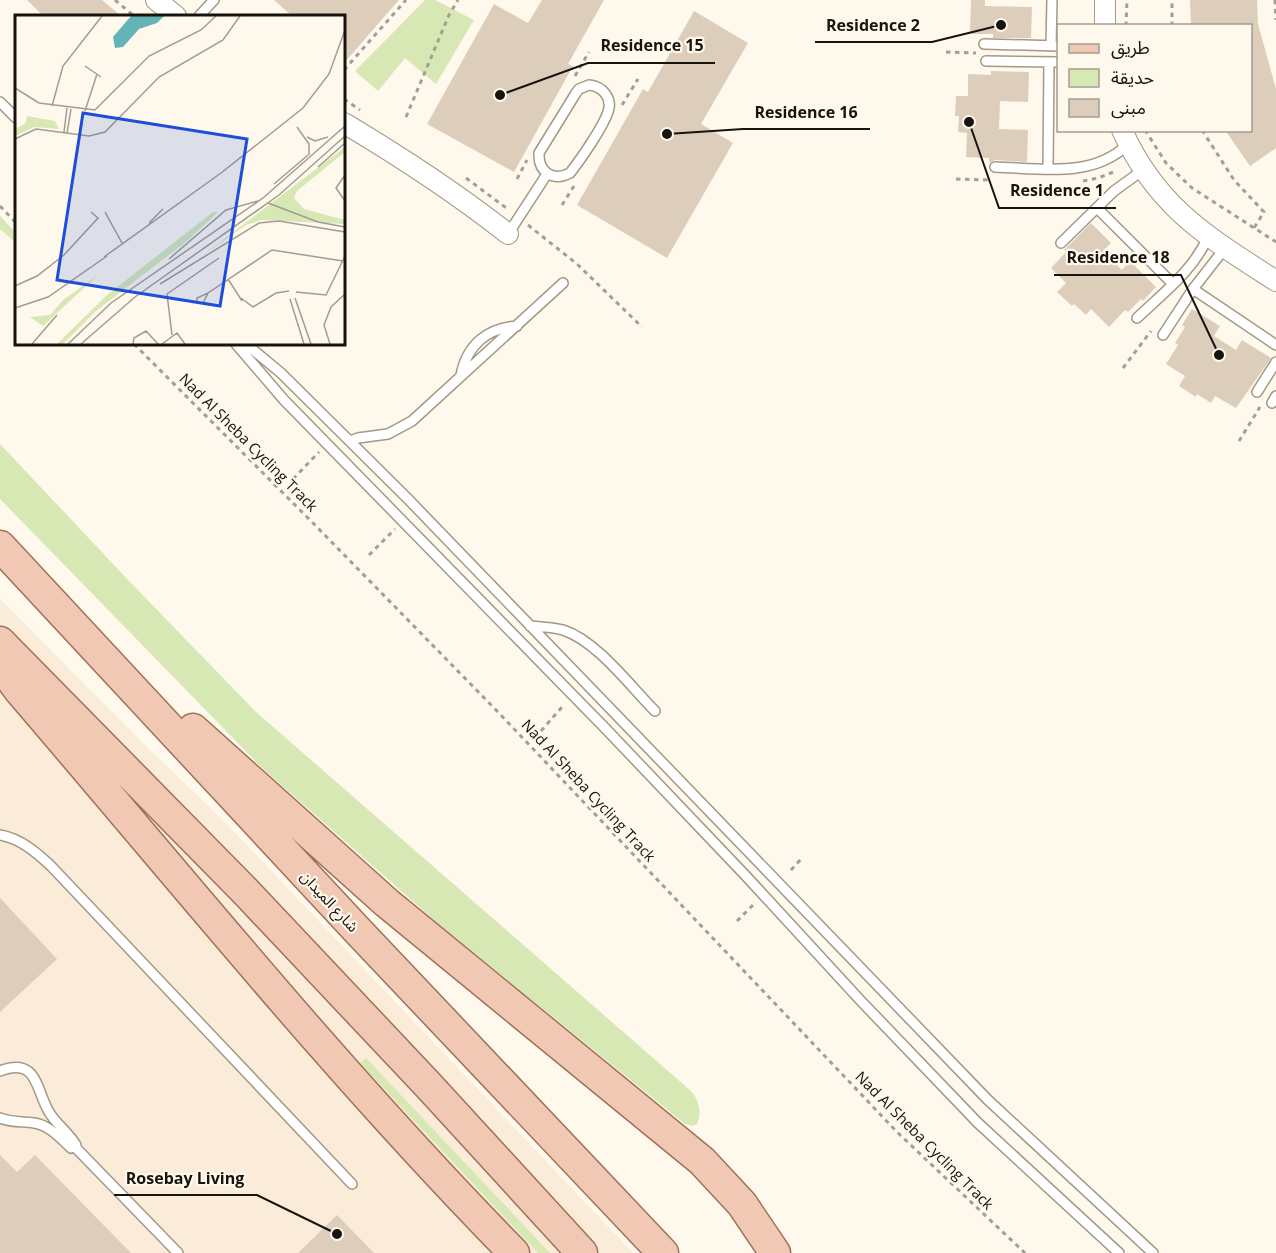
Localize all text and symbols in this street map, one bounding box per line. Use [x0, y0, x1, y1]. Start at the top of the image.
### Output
callout: Residence 2 [815, 8, 932, 42]
text: Residence 2 [826, 14, 920, 36]
inset map [15, 15, 345, 345]
legend [1057, 24, 1252, 132]
callout: Residence 15 [588, 29, 715, 63]
text: Residence 15 [600, 34, 704, 56]
text: طريق [1111, 35, 1150, 59]
text: حديقة [1111, 65, 1154, 89]
callout: Residence 16 [743, 95, 870, 129]
text: مبنى [1111, 95, 1146, 119]
text: Residence 16 [754, 101, 858, 123]
callout: Residence 1 [999, 174, 1116, 208]
text: Residence 1 [1010, 179, 1104, 201]
callout: Residence 18 [1054, 241, 1181, 275]
text: Residence 18 [1066, 246, 1170, 268]
street label: Nad Al Sheba Cycling Track [175, 368, 323, 516]
street label: Nad Al Sheba Cycling Track [518, 714, 660, 866]
street label: شارع الميدان [294, 866, 364, 938]
street label: Nad Al Sheba Cycling Track [851, 1066, 999, 1214]
callout: Rosebay Living [114, 1161, 257, 1195]
text: Rosebay Living [126, 1167, 244, 1189]

